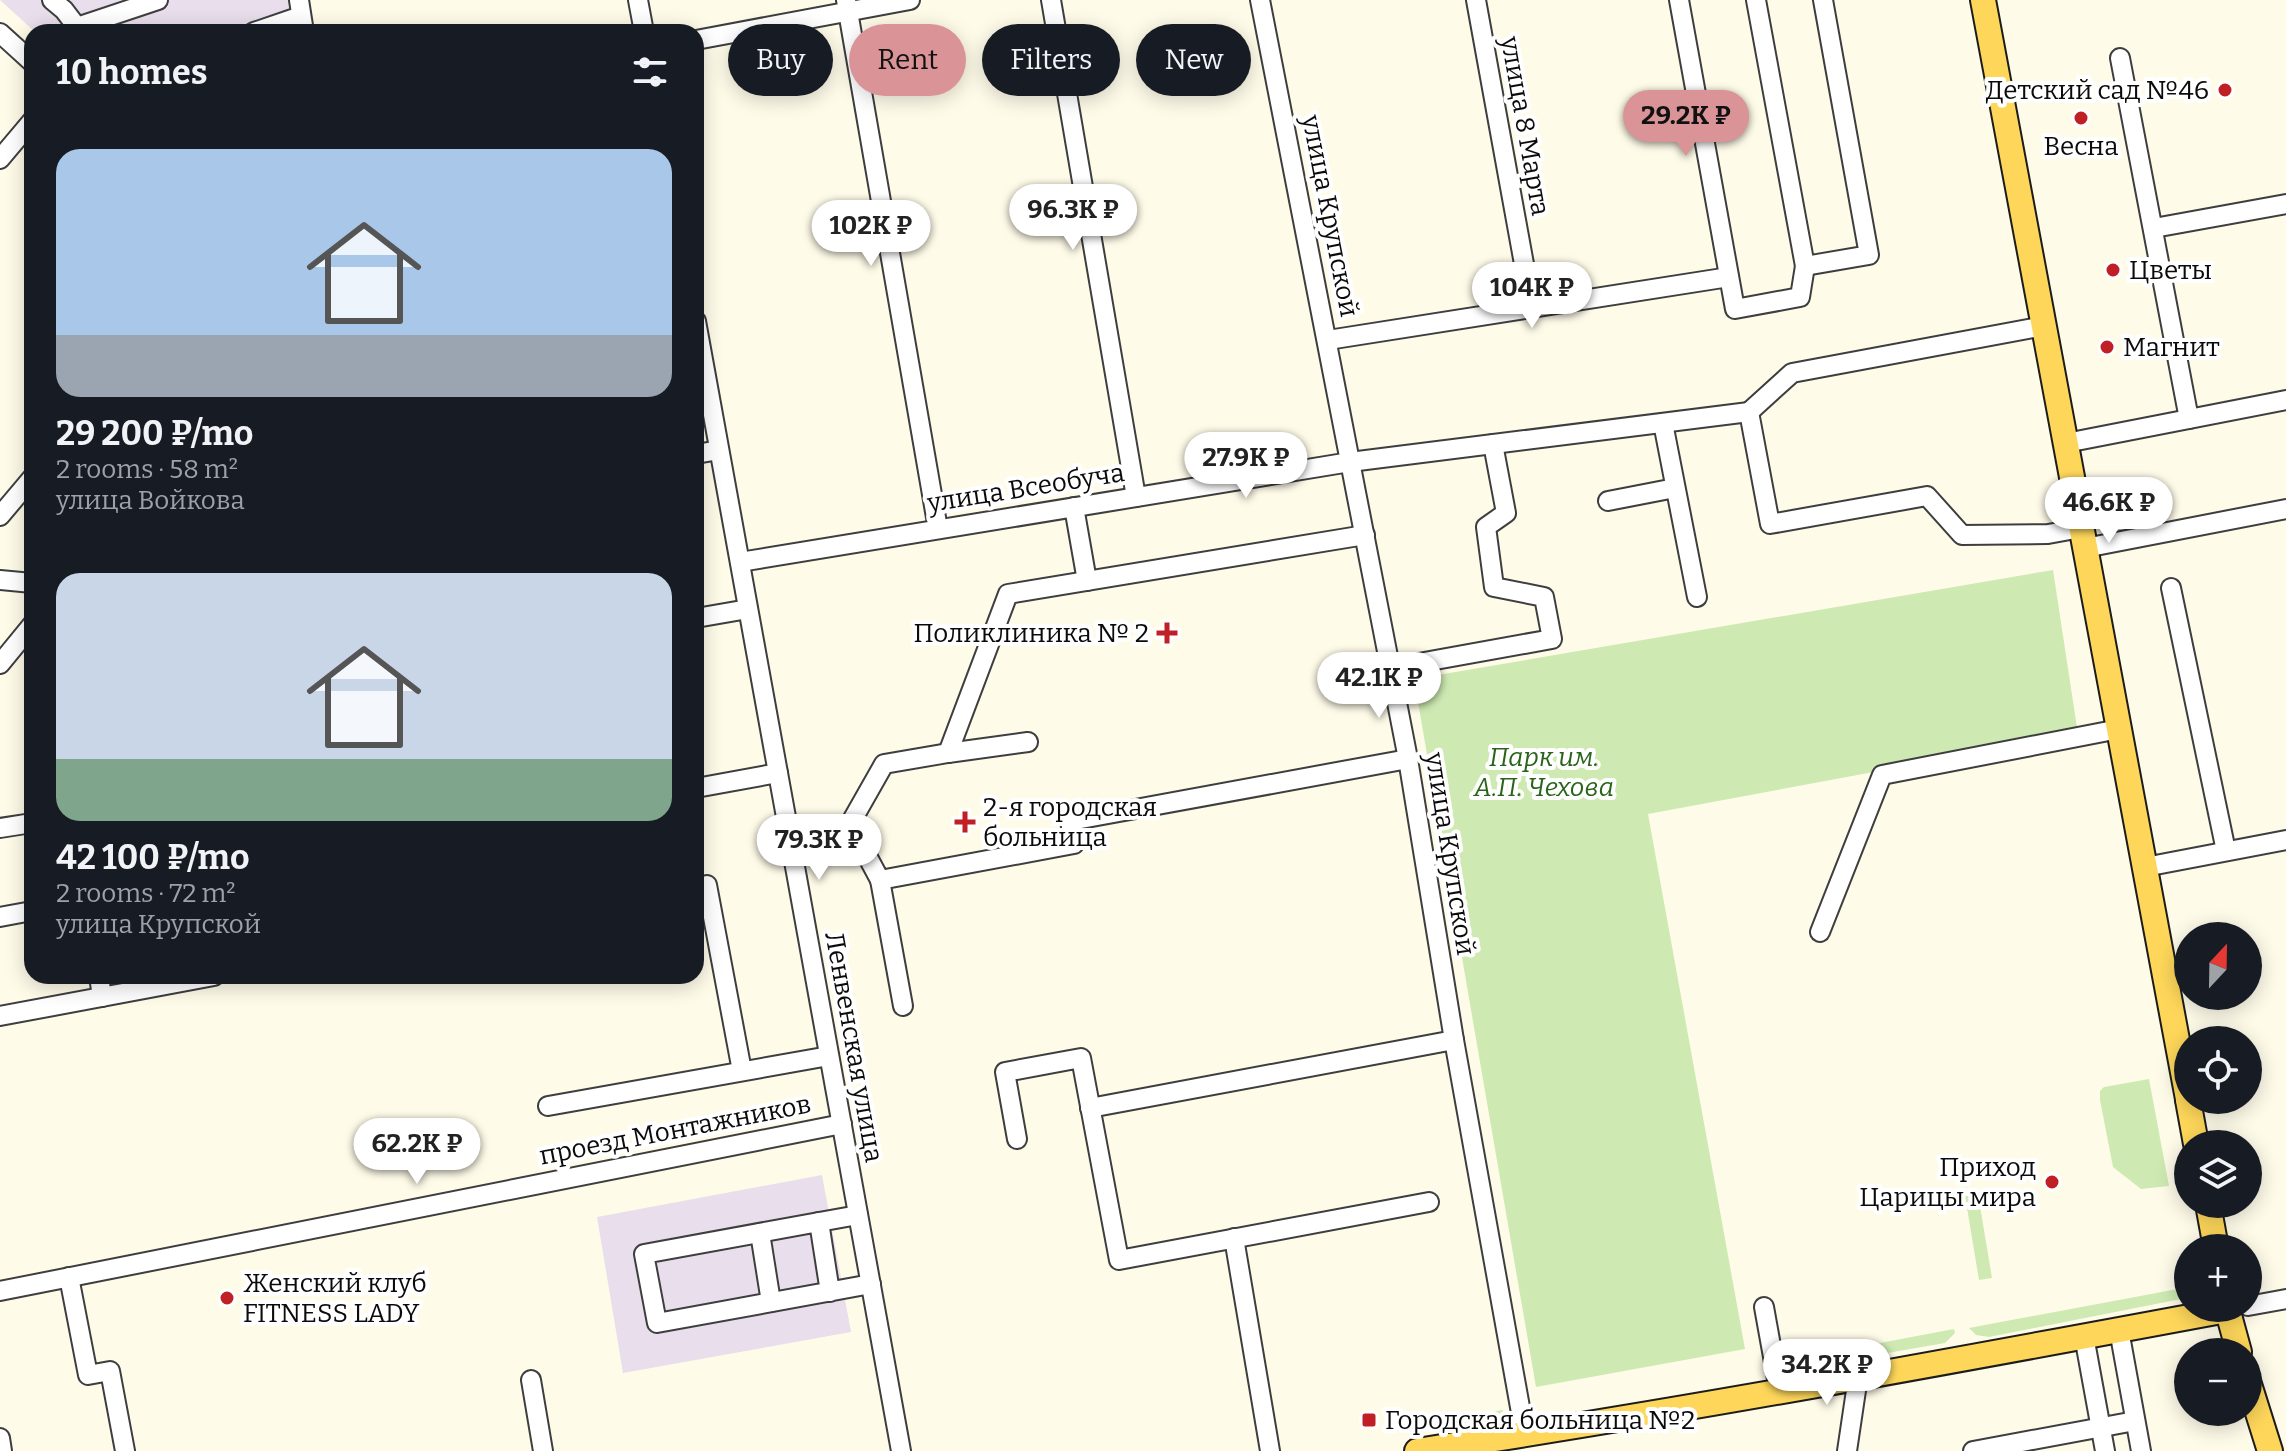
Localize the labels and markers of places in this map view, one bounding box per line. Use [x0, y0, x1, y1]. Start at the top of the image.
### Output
place label: Детский сад №46 [1986, 75, 2209, 106]
marker: Детский сад №46 [2216, 81, 2234, 99]
pin: 29.2K ₽ [1612, 90, 1760, 158]
marker: Весна [2072, 109, 2090, 127]
place label: Весна [2043, 131, 2119, 162]
pin: 96.3K ₽ [999, 184, 1147, 252]
pin: 102K ₽ [806, 200, 936, 268]
place label: Цветы [2129, 255, 2212, 286]
marker: Цветы [2104, 261, 2122, 279]
pin: 104K ₽ [1467, 262, 1597, 330]
place label: Магнит [2123, 332, 2220, 363]
marker: Магнит [2098, 338, 2116, 356]
pin: 27.9K ₽ [1172, 432, 1320, 500]
pin: 46.6K ₽ [2035, 477, 2183, 545]
place label: Поликлиника № 2 [913, 618, 1149, 649]
marker: Поликлиника № 2 [1156, 622, 1178, 644]
pin: 42.1K ₽ [1305, 652, 1453, 720]
place label: 2-я городская больница [983, 792, 1157, 853]
marker: 2-я городская больница [954, 811, 976, 833]
pin: 79.3K ₽ [745, 814, 893, 882]
pin: 62.2K ₽ [343, 1118, 491, 1186]
place label: Приход Царицы мира [1859, 1152, 2036, 1213]
marker: Приход Царицы мира [2043, 1173, 2061, 1191]
place label: Женский клуб FITNESS LADY [243, 1268, 427, 1329]
marker: Женский клуб FITNESS LADY [218, 1289, 236, 1307]
pin: 34.2K ₽ [1753, 1339, 1901, 1407]
place label: Городская больница №2 [1385, 1405, 1695, 1436]
marker: Городская больница №2 [1360, 1411, 1378, 1429]

